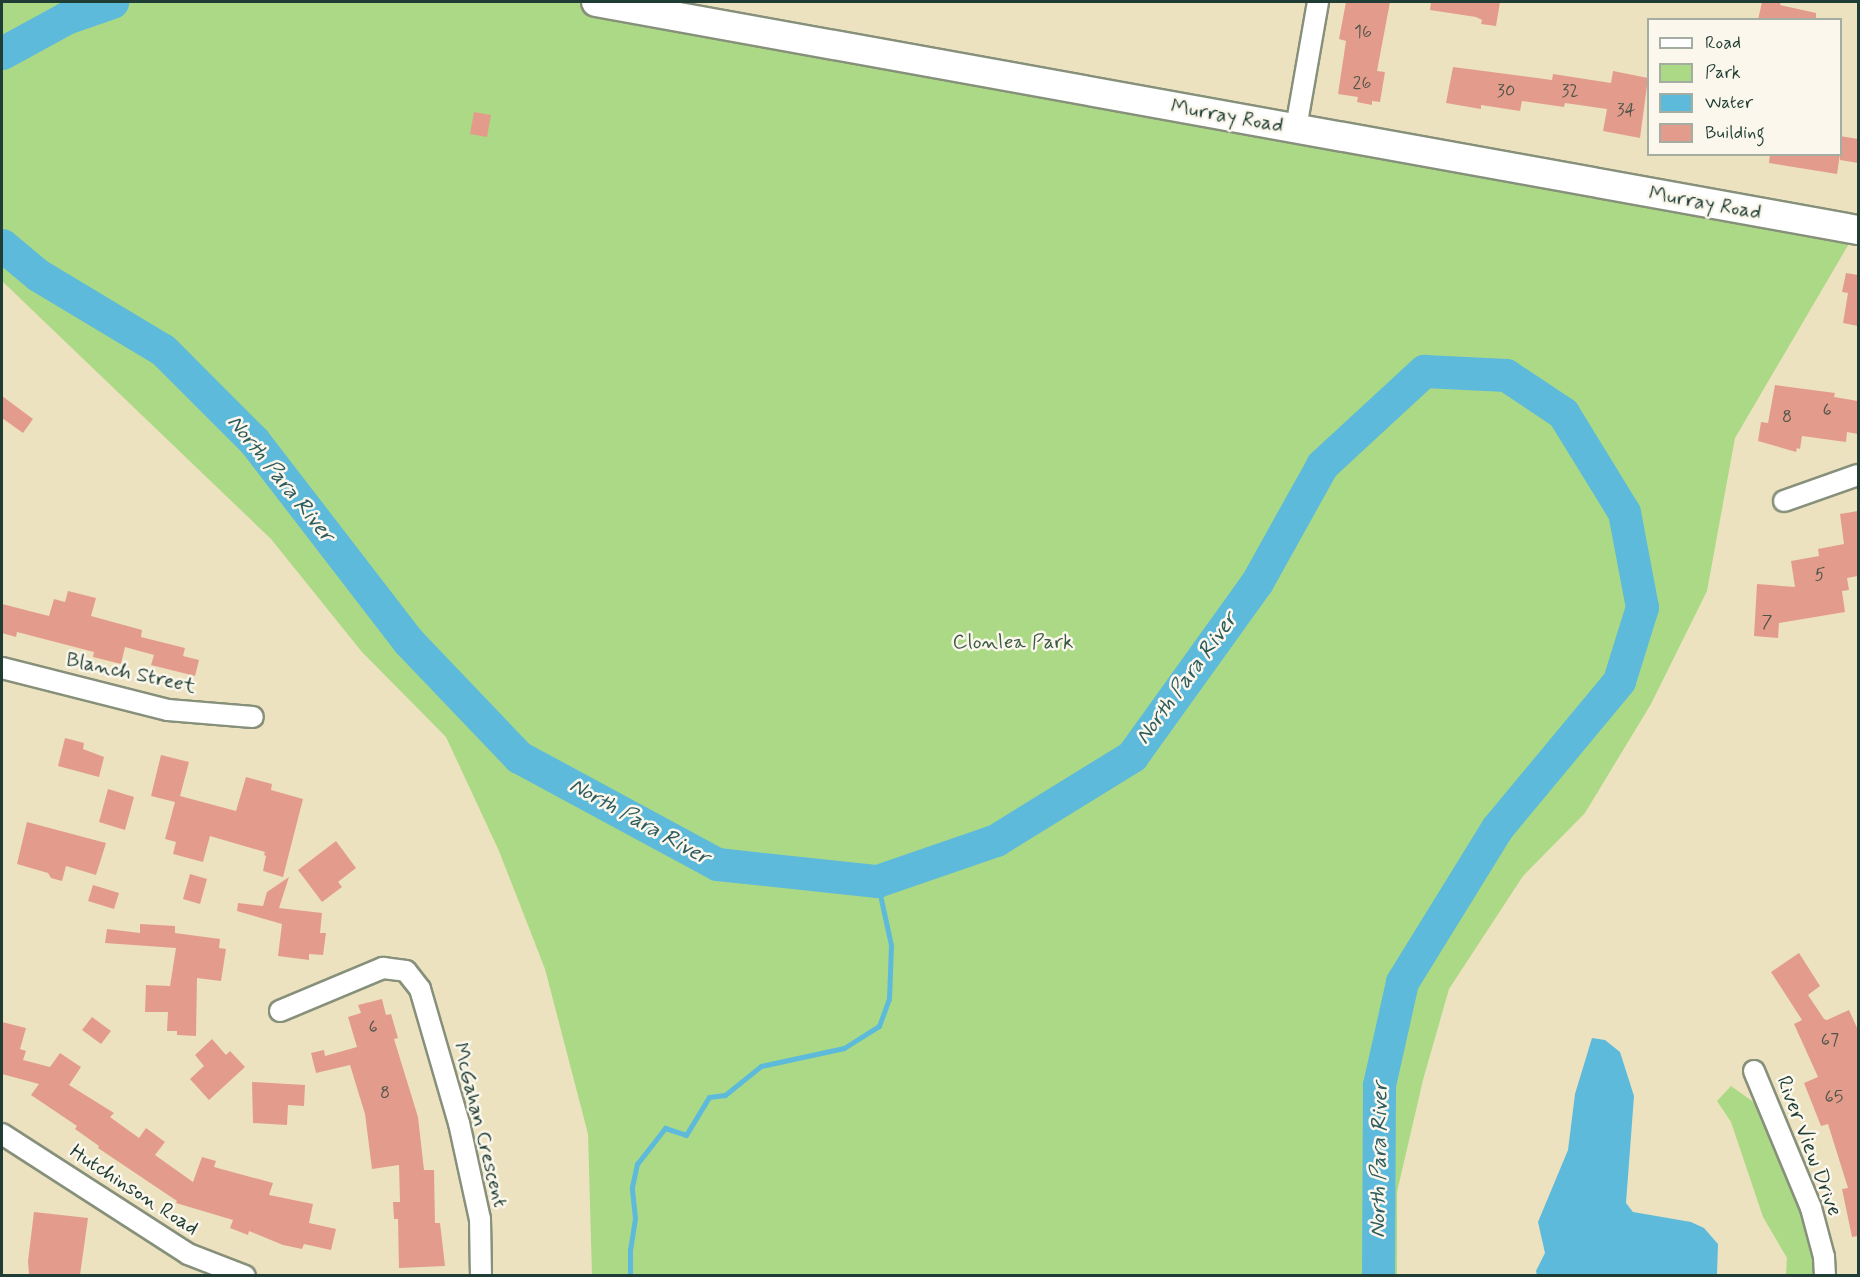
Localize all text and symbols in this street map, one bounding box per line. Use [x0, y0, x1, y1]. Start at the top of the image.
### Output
legend [1647, 18, 1842, 156]
house number: 16 [1354, 21, 1372, 43]
text: Road [1705, 31, 1741, 55]
text: Park [1705, 61, 1741, 85]
house number: 26 [1353, 72, 1371, 94]
house number: 30 [1497, 80, 1515, 102]
house number: 32 [1561, 80, 1579, 102]
text: Water [1705, 91, 1753, 115]
street label: Murray Road [1169, 94, 1285, 138]
house number: 34 [1616, 99, 1636, 121]
text: Building [1705, 121, 1765, 145]
street label: Murray Road [1647, 181, 1763, 225]
house number: 6 [1822, 399, 1832, 421]
house number: 8 [1782, 406, 1792, 428]
water label: North Para River [221, 411, 339, 547]
house number: 5 [1815, 564, 1825, 586]
water label: North Para River [1131, 609, 1243, 749]
house number: 7 [1762, 611, 1772, 633]
park label: Clonlea Park [953, 629, 1073, 655]
street label: Blanch Street [64, 647, 198, 699]
water label: North Para River [565, 773, 713, 871]
house number: 6 [368, 1016, 378, 1038]
house number: 67 [1821, 1029, 1839, 1051]
street label: McGahan Crescent [447, 1039, 513, 1211]
street label: River View Drive [1771, 1074, 1847, 1218]
house number: 8 [380, 1082, 390, 1104]
water label: North Para River [1365, 1082, 1395, 1238]
house number: 65 [1825, 1086, 1843, 1108]
street label: Hutchinson Road [65, 1139, 203, 1241]

